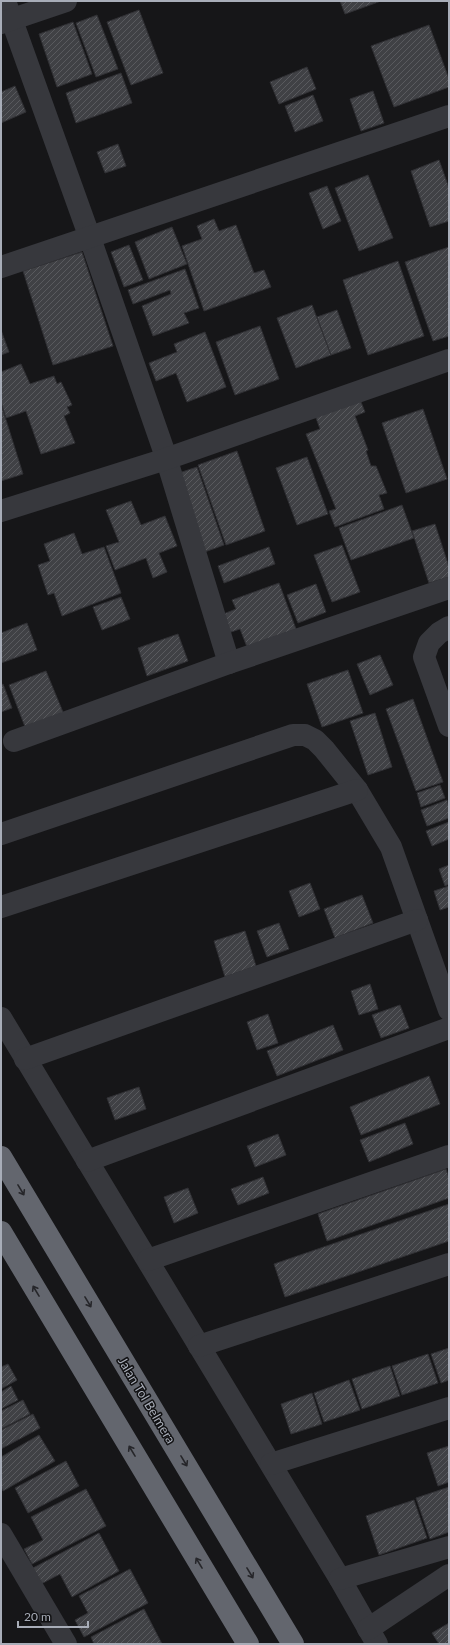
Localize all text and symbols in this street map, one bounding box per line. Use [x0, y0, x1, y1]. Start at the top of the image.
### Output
one-way arrow [17, 1184, 25, 1195]
one-way arrow [32, 1285, 40, 1297]
one-way arrow [84, 1296, 92, 1308]
street label: Jalan Tol Belmera [115, 1354, 179, 1446]
one-way arrow [128, 1446, 136, 1457]
one-way arrow [180, 1455, 188, 1467]
one-way arrow [194, 1557, 202, 1569]
one-way arrow [247, 1567, 255, 1579]
scale bar [18, 1603, 88, 1629]
text: 20 m [24, 1609, 51, 1624]

